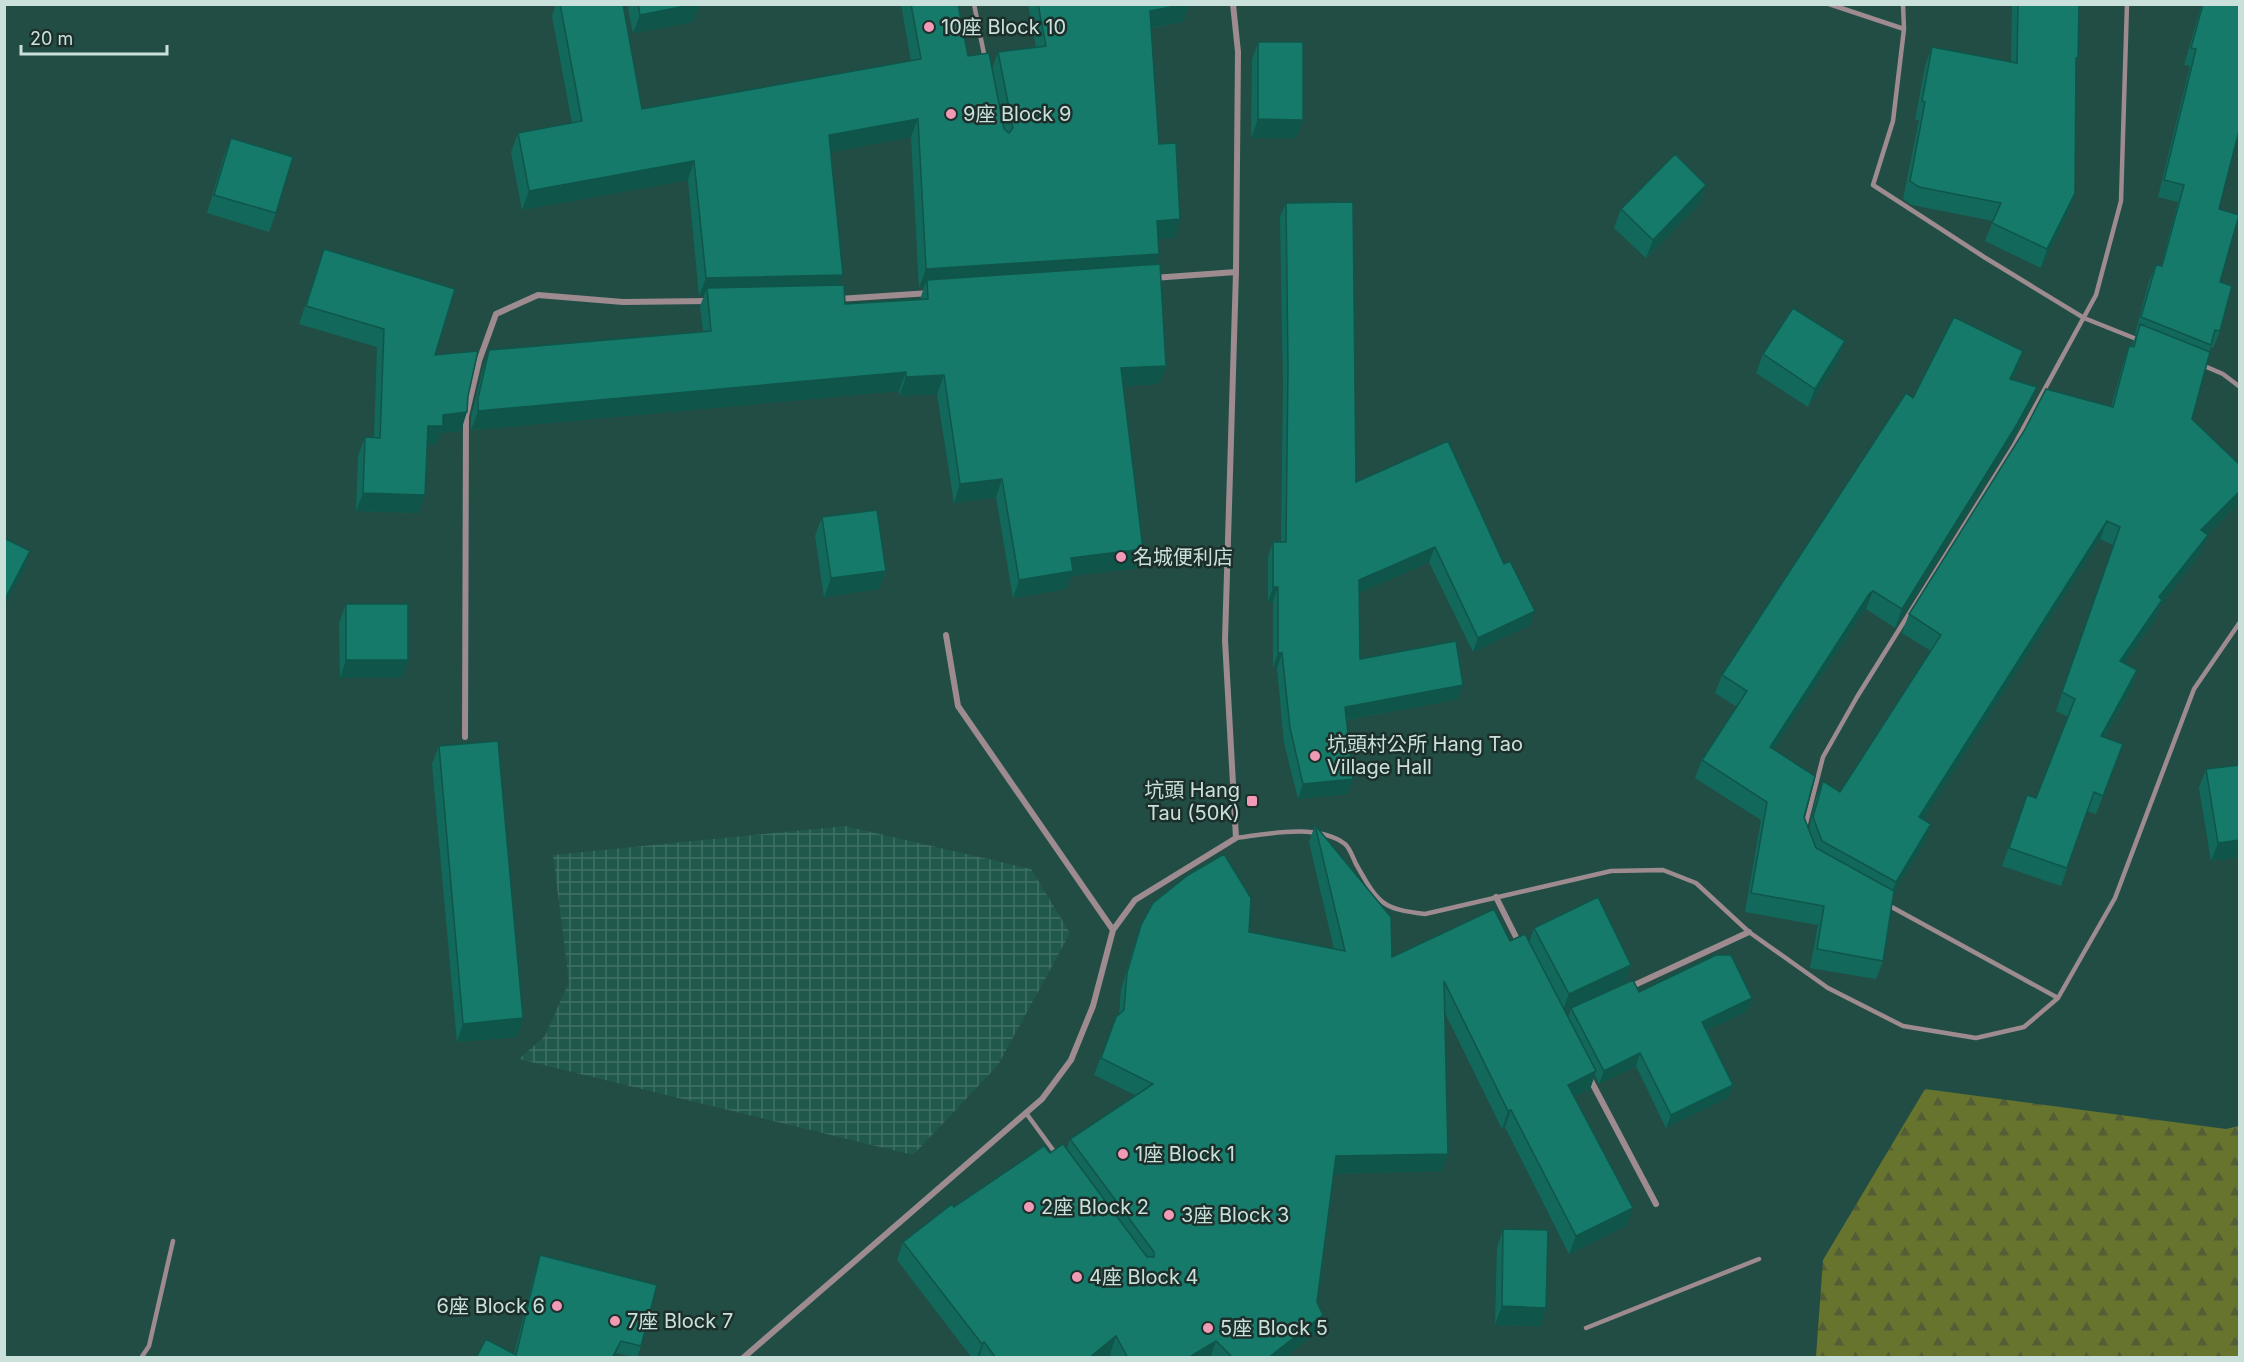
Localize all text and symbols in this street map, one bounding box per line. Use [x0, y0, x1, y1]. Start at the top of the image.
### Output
place label: 10座 Block 10 [941, 15, 1066, 39]
scale bar [21, 18, 166, 56]
marker: 10座 Block 10 [922, 20, 936, 34]
text: 20 m [30, 28, 73, 49]
place label: 9座 Block 9 [963, 102, 1071, 126]
marker: 9座 Block 9 [944, 107, 958, 121]
place label: 名城便利店 [1133, 545, 1233, 569]
marker: 名城便利店 [1114, 550, 1128, 564]
place label: 坑頭村公所 Hang Tao Village Hall [1327, 732, 1523, 779]
marker: 坑頭村公所 Hang Tao Village Hall [1308, 749, 1322, 763]
place label: 坑頭 Hang Tau (50K) [1144, 778, 1240, 825]
marker: 坑頭 Hang Tau (50K) [1245, 794, 1259, 808]
place label: 1座 Block 1 [1135, 1142, 1235, 1166]
marker: 1座 Block 1 [1116, 1147, 1130, 1161]
place label: 2座 Block 2 [1041, 1195, 1149, 1219]
marker: 2座 Block 2 [1022, 1200, 1036, 1214]
place label: 3座 Block 3 [1181, 1203, 1289, 1227]
marker: 3座 Block 3 [1162, 1208, 1176, 1222]
place label: 4座 Block 4 [1089, 1265, 1198, 1289]
marker: 4座 Block 4 [1070, 1270, 1084, 1284]
place label: 6座 Block 6 [437, 1294, 545, 1318]
marker: 6座 Block 6 [550, 1299, 564, 1313]
place label: 7座 Block 7 [627, 1309, 733, 1333]
marker: 7座 Block 7 [608, 1314, 622, 1328]
place label: 5座 Block 5 [1220, 1316, 1328, 1340]
marker: 5座 Block 5 [1201, 1321, 1215, 1335]

